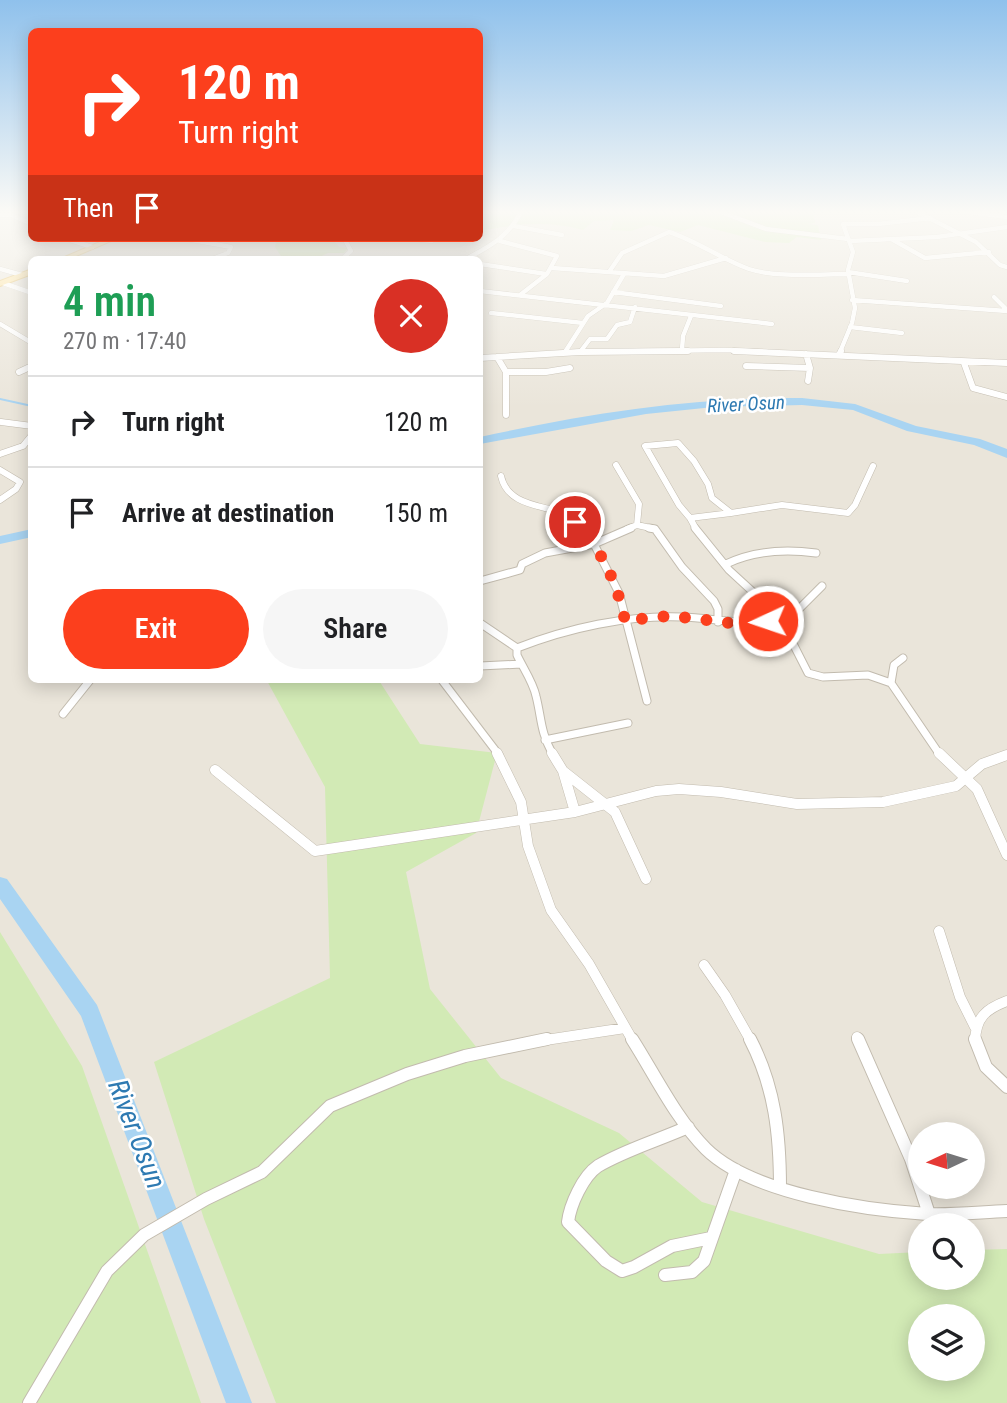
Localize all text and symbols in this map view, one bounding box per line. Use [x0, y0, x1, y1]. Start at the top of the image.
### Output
text: 120 m [178, 54, 300, 111]
icon: right [63, 56, 154, 147]
text: Turn right [178, 113, 299, 151]
icon: arrive [128, 189, 166, 227]
text: Then [63, 193, 114, 223]
text: 4 min [63, 277, 156, 326]
button: close [374, 279, 448, 353]
text: 270 m · 17:40 [63, 328, 187, 355]
water label: River Osun [707, 390, 785, 418]
icon: right [63, 403, 101, 441]
text: Turn right [122, 407, 224, 437]
text: 120 m [384, 407, 448, 437]
pin [545, 492, 605, 552]
icon: arrive [63, 494, 101, 532]
text: Arrive at destination [122, 498, 334, 528]
text: 150 m [384, 498, 448, 528]
icon: arrive [556, 503, 594, 541]
position arrow [731, 584, 805, 658]
button: Exit [63, 589, 249, 669]
button: Share [263, 589, 448, 669]
water label: River Osun [101, 1075, 173, 1193]
north arrow [908, 1122, 985, 1199]
map controls [908, 1122, 985, 1381]
button: search [908, 1213, 985, 1290]
button: layers [908, 1304, 985, 1381]

